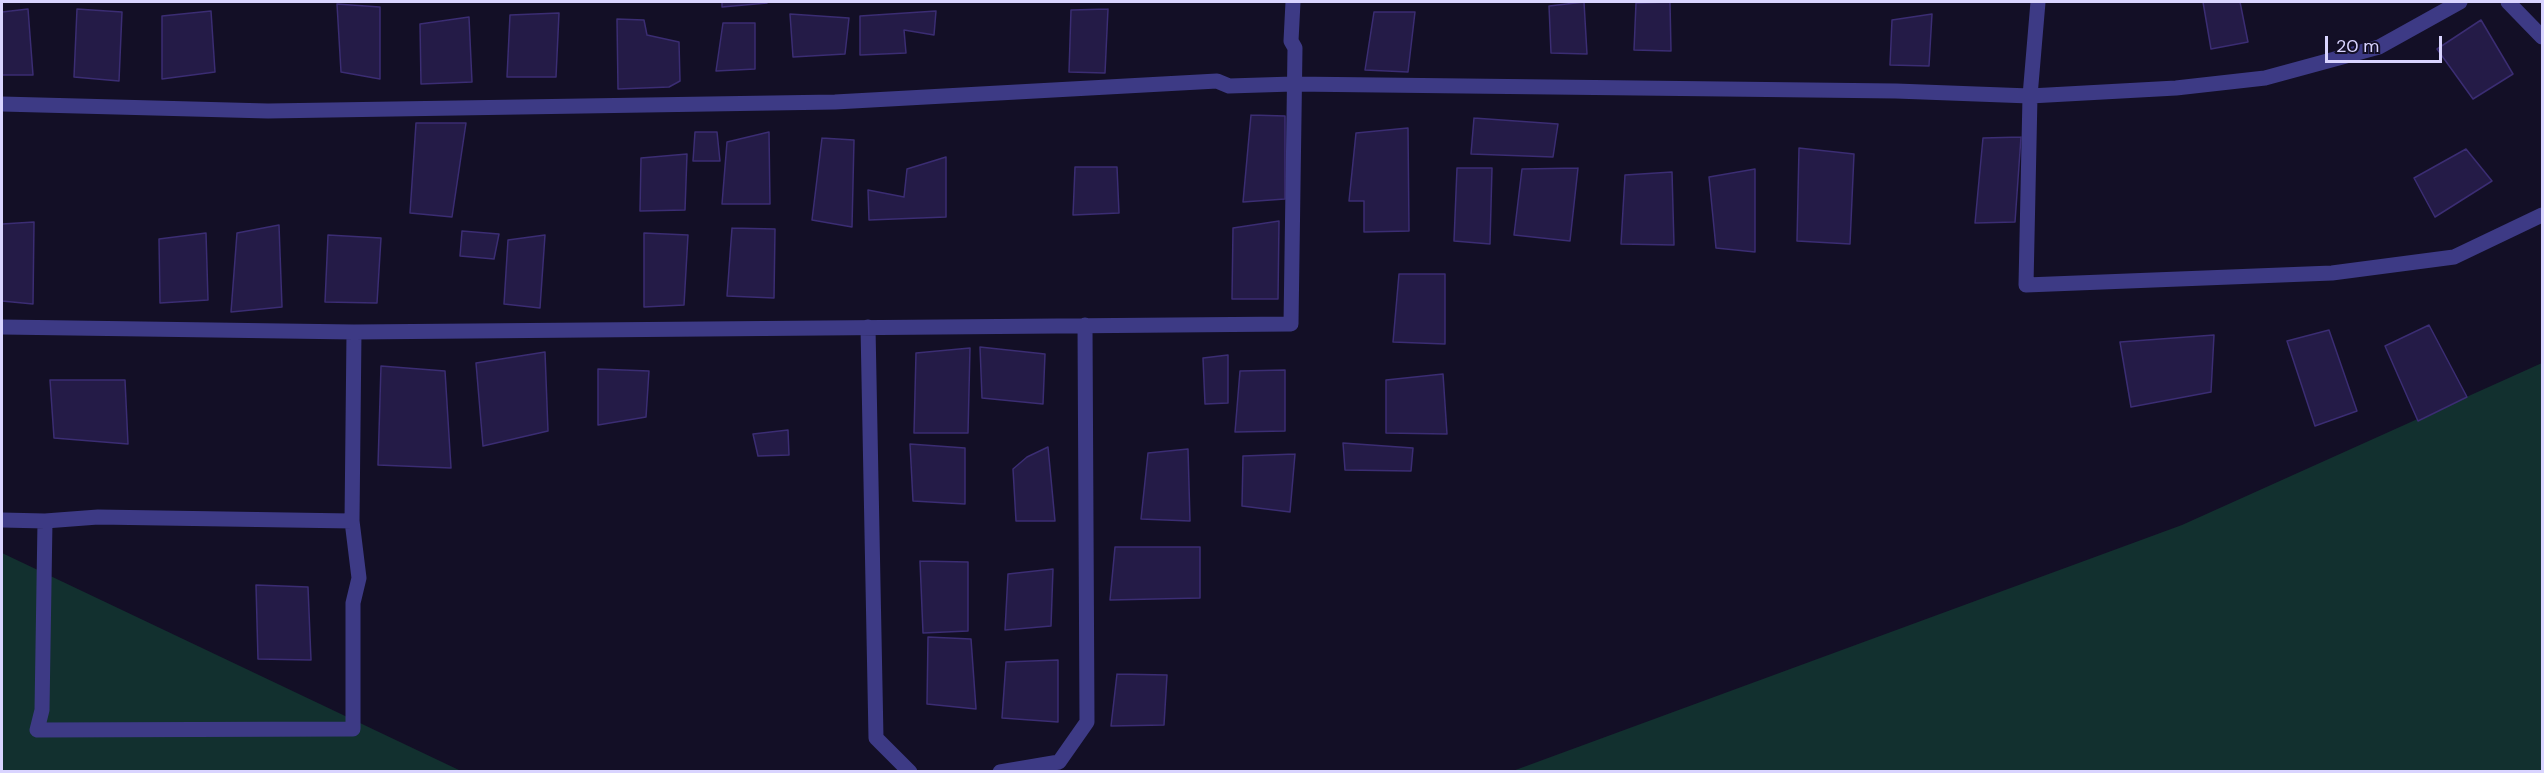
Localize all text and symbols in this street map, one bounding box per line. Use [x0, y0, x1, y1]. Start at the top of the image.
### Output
scale bar [2328, 24, 2445, 62]
text: 20 m [2336, 34, 2379, 58]

